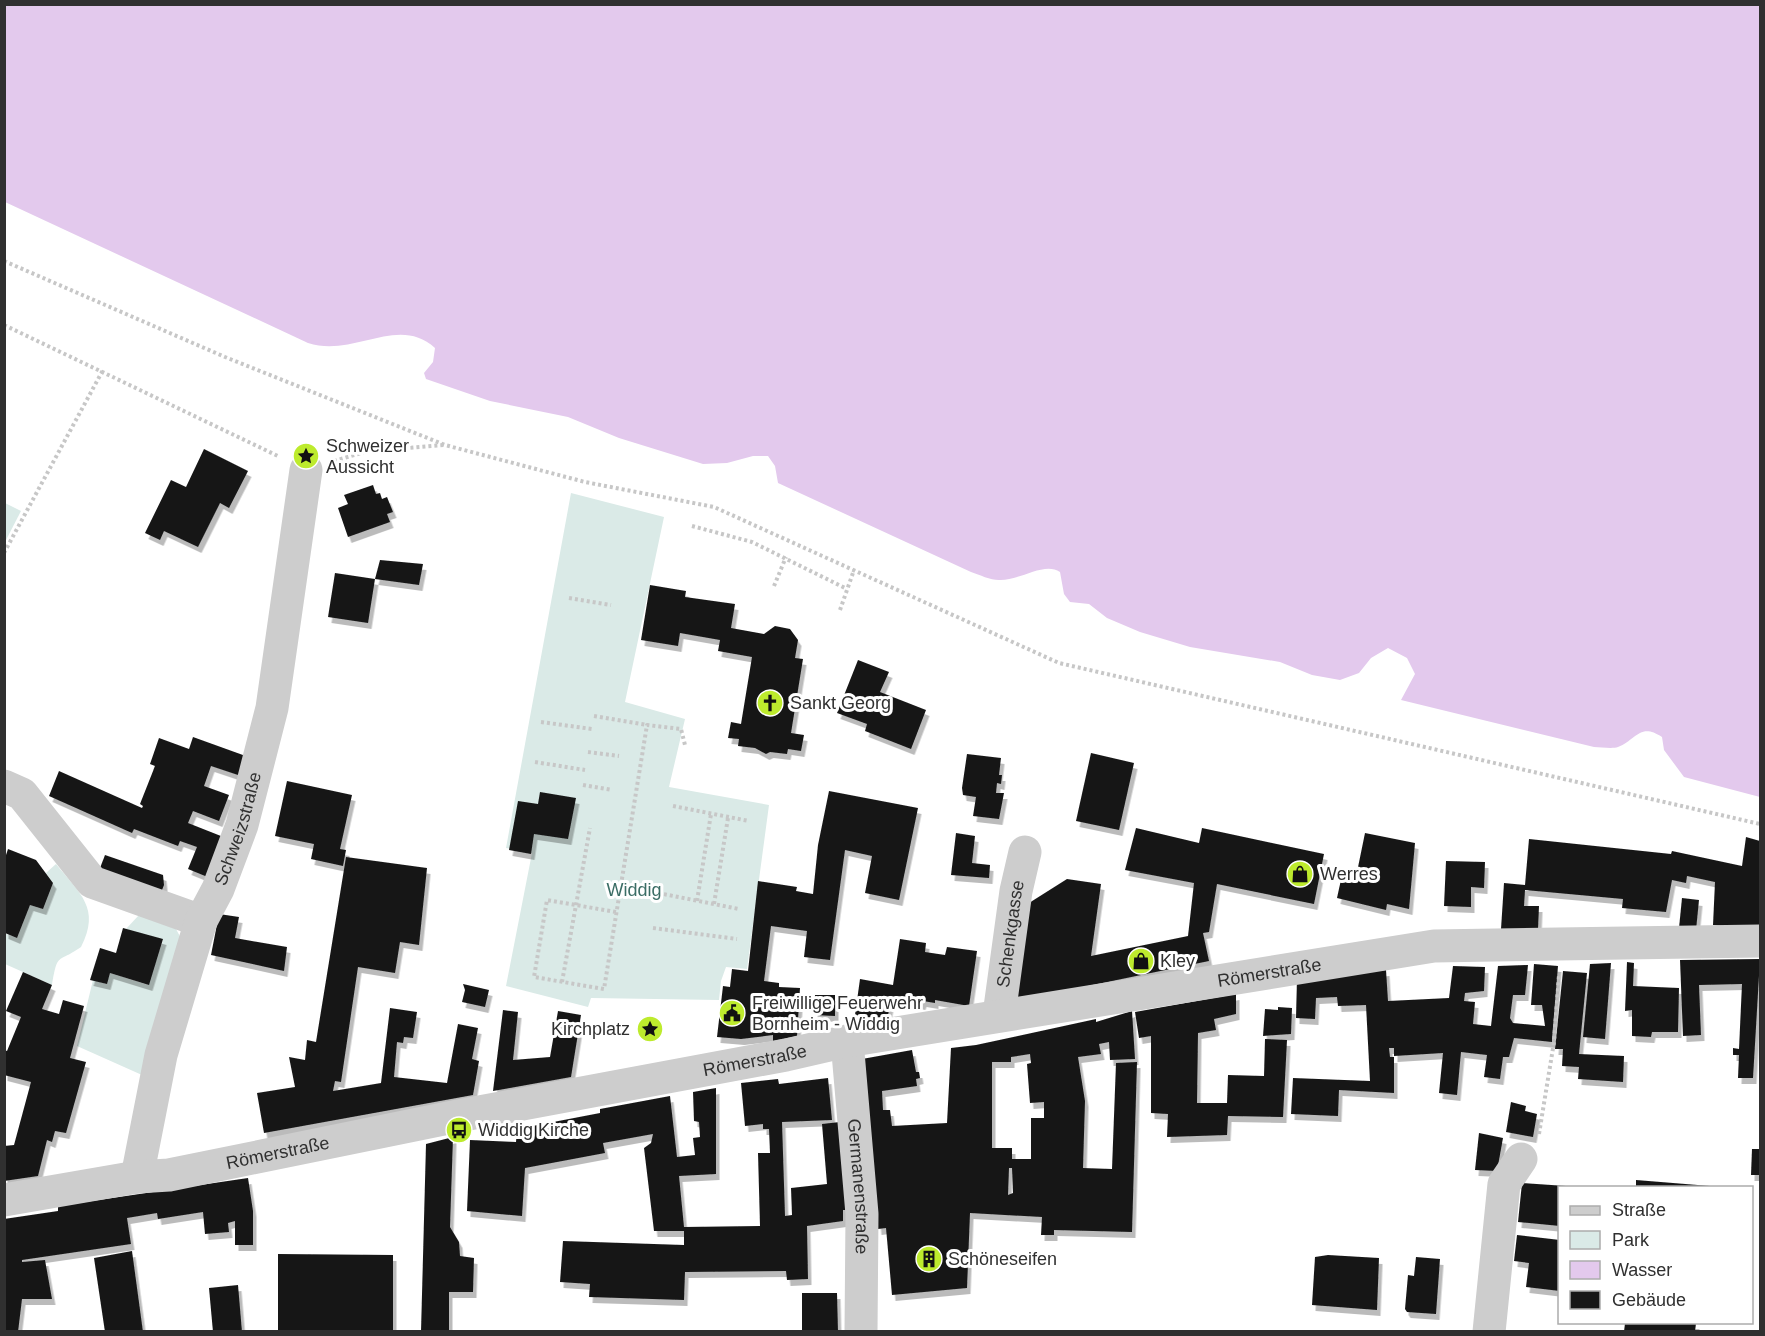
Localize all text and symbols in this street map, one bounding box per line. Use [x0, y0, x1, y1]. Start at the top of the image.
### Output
place label: Schweizer Aussicht [326, 436, 409, 477]
place icon: Schweizer Aussicht [291, 441, 321, 471]
church icon: Sankt Georg [755, 688, 785, 718]
place label: Sankt Georg [790, 693, 891, 713]
street label: Schweizstraße [210, 770, 265, 888]
shop icon: Werres [1285, 859, 1315, 889]
place label: Werres [1320, 864, 1378, 884]
street label: Schenkgasse [993, 878, 1028, 989]
park label: Widdig [606, 880, 662, 900]
shop icon: Kley [1126, 946, 1156, 976]
place label: Kley [1160, 951, 1195, 971]
street label: Römerstraße [1216, 954, 1323, 991]
place label: Freiwillige Feuerwehr Bornheim - Widdig [752, 993, 923, 1034]
public building icon: Freiwillige Feuerwehr Bornheim - Widdig [717, 998, 747, 1028]
place icon: Kirchplatz [635, 1014, 665, 1044]
place label: Kirchplatz [551, 1019, 630, 1039]
street label: Römerstraße [701, 1041, 809, 1080]
bus stop icon: Widdig Kirche [444, 1115, 474, 1145]
street label: Germanenstraße [844, 1118, 872, 1255]
place label: Widdig Kirche [478, 1120, 589, 1140]
street label: Römerstraße [224, 1132, 331, 1173]
legend [1558, 1186, 1753, 1324]
text: Straße [1612, 1200, 1666, 1220]
text: Park [1612, 1230, 1650, 1250]
building icon: Schöneseifen [914, 1244, 944, 1274]
place label: Schöneseifen [948, 1249, 1057, 1269]
text: Wasser [1612, 1260, 1672, 1280]
text: Gebäude [1612, 1290, 1686, 1310]

